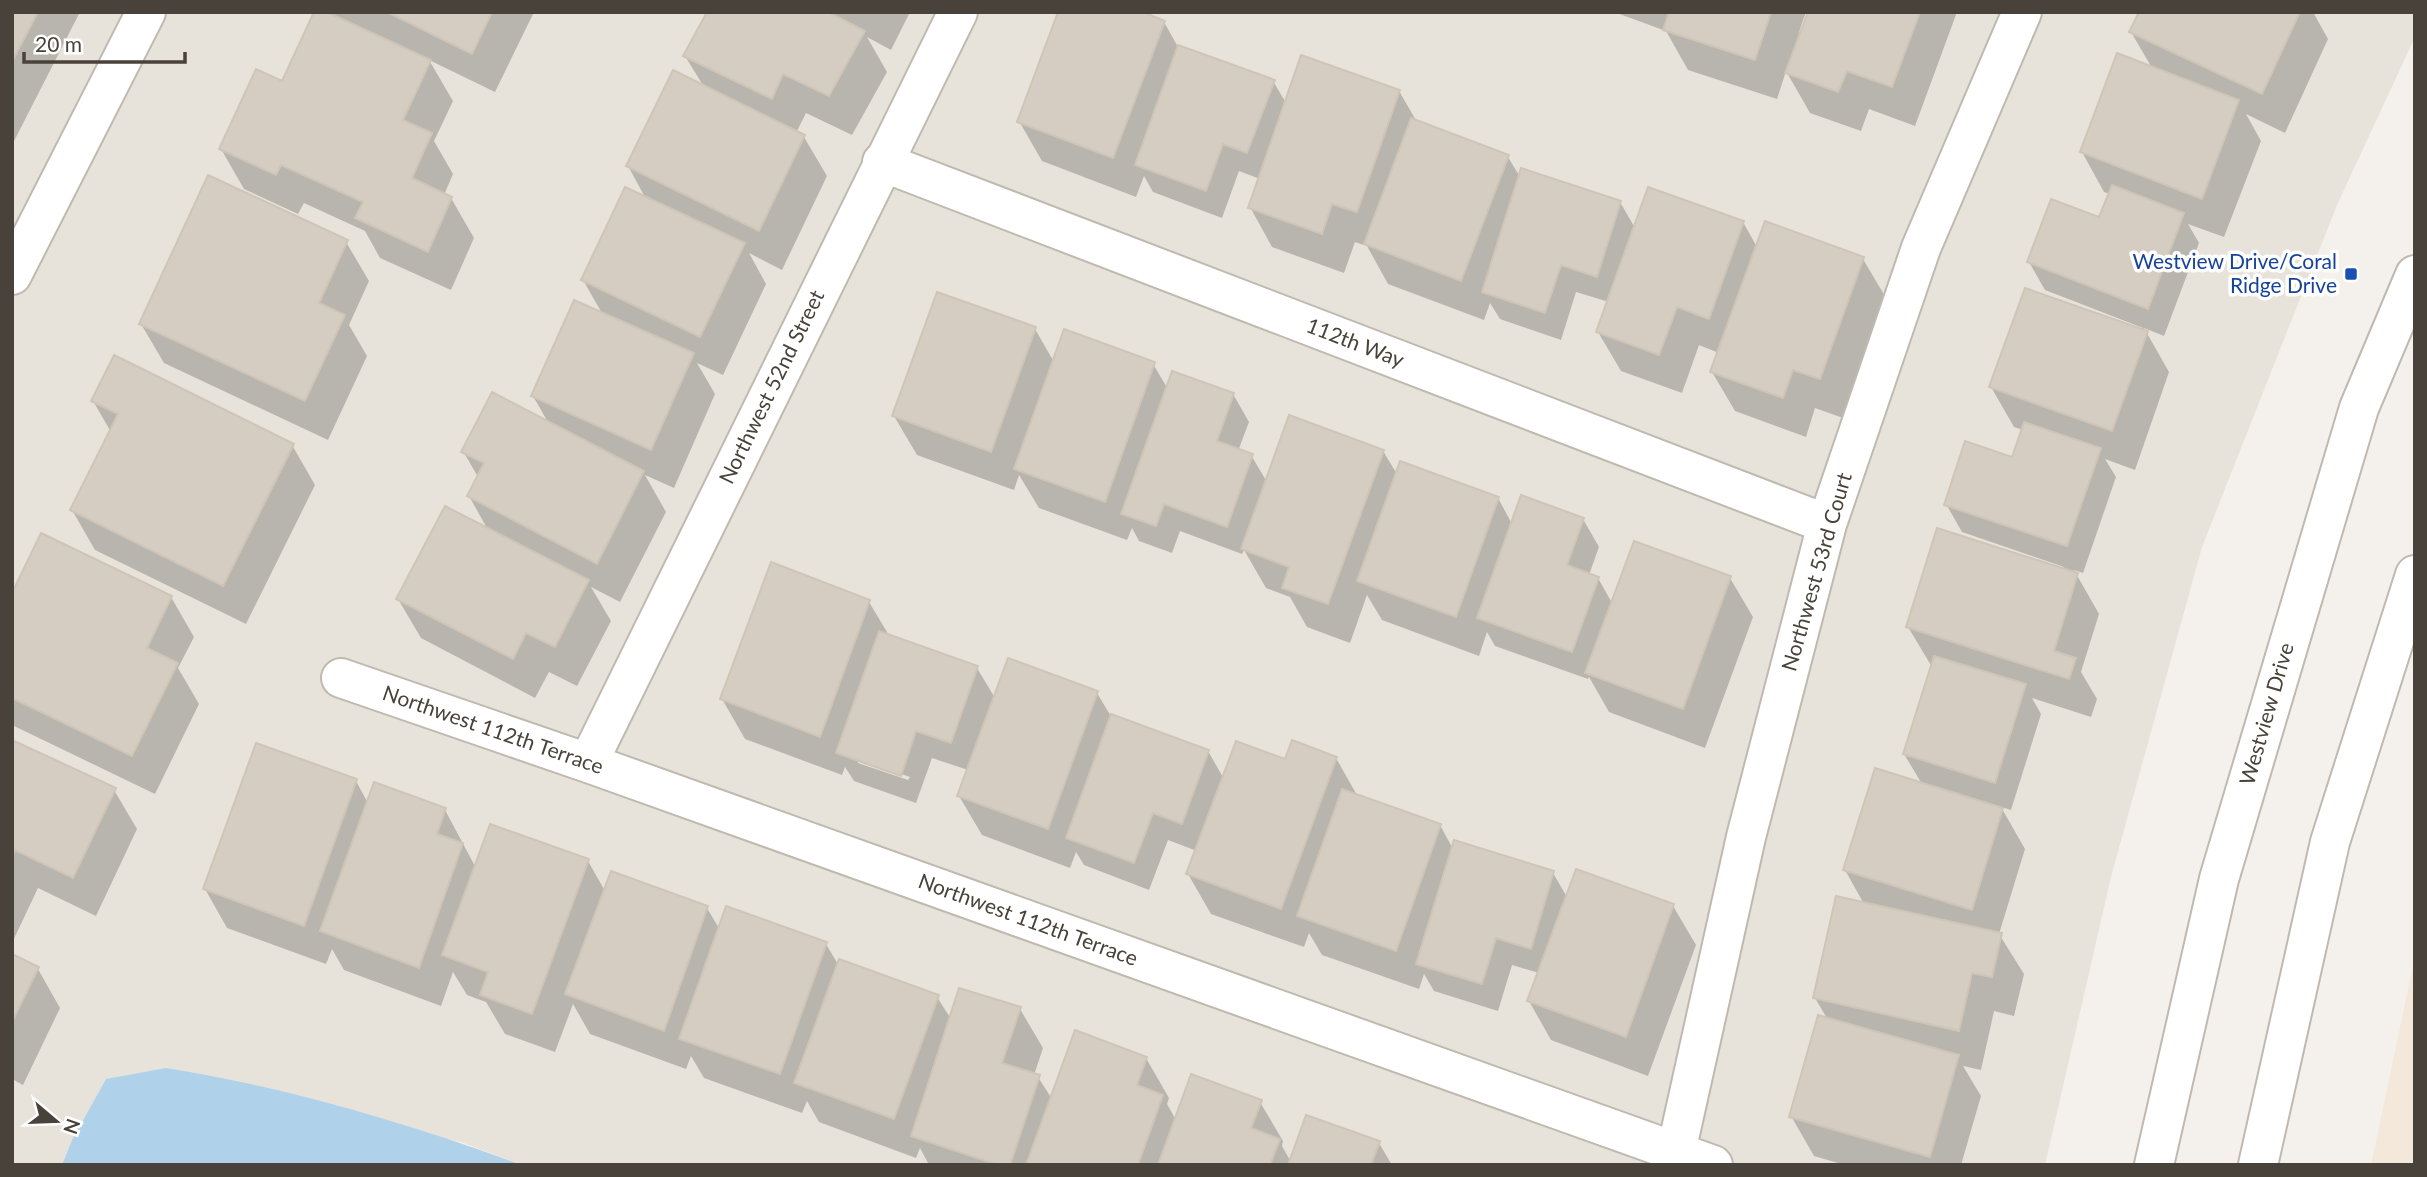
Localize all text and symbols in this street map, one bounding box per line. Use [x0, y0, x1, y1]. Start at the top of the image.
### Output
scale bar [24, 21, 186, 65]
text: 20 m [35, 31, 82, 56]
place label: Westview Drive/Coral Ridge Drive [2132, 248, 2337, 297]
marker: Westview Drive/Coral Ridge Drive [2343, 266, 2359, 282]
street label: Northwest 52nd Street [713, 285, 829, 487]
street label: 112th Way [1303, 312, 1408, 372]
street label: Northwest 53rd Court [1775, 469, 1856, 674]
street label: Westview Drive [2233, 640, 2298, 788]
street label: Northwest 112th Terrace [380, 679, 607, 778]
street label: Northwest 112th Terrace [915, 867, 1142, 970]
north arrow [21, 1086, 91, 1156]
text: N [59, 1116, 86, 1137]

